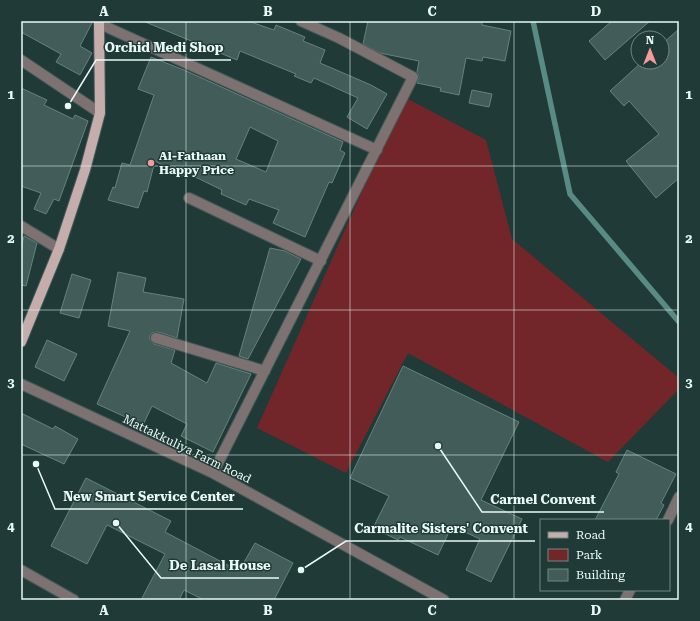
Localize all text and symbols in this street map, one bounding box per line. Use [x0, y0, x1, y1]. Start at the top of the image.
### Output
text: A [99, 4, 109, 19]
text: B [263, 4, 273, 19]
text: C [427, 4, 437, 19]
text: D [591, 4, 601, 19]
north arrow [630, 30, 670, 70]
text: N [646, 34, 655, 47]
callout: Orchid Medi Shop [96, 35, 231, 60]
text: Orchid Medi Shop [104, 40, 224, 55]
text: 1 [7, 87, 15, 102]
text: 1 [685, 87, 693, 102]
place label: Al-Fathaan Happy Price [159, 149, 234, 177]
marker: Al-Fathaan Happy Price [146, 158, 156, 168]
text: 2 [7, 231, 15, 246]
text: 2 [685, 231, 693, 246]
text: 3 [7, 375, 15, 390]
text: 3 [685, 375, 693, 390]
street label: Mattakkuliya Farm Road [121, 412, 254, 486]
callout: New Smart Service Center [55, 484, 243, 509]
callout: Carmel Convent [482, 487, 604, 512]
text: New Smart Service Center [63, 489, 235, 504]
text: Carmel Convent [490, 492, 597, 507]
callout: Carmalite Sisters' Convent [346, 516, 535, 541]
text: 4 [7, 519, 15, 534]
legend [540, 519, 670, 591]
text: 4 [685, 519, 693, 534]
text: Carmalite Sisters' Convent [354, 521, 528, 536]
text: Road [576, 528, 606, 542]
text: Park [576, 548, 603, 562]
callout: De Lasal House [161, 553, 279, 578]
text: De Lasal House [169, 558, 271, 573]
text: Building [576, 568, 625, 582]
text: A [99, 603, 109, 618]
text: B [263, 603, 273, 618]
text: C [427, 603, 437, 618]
text: D [591, 603, 601, 618]

